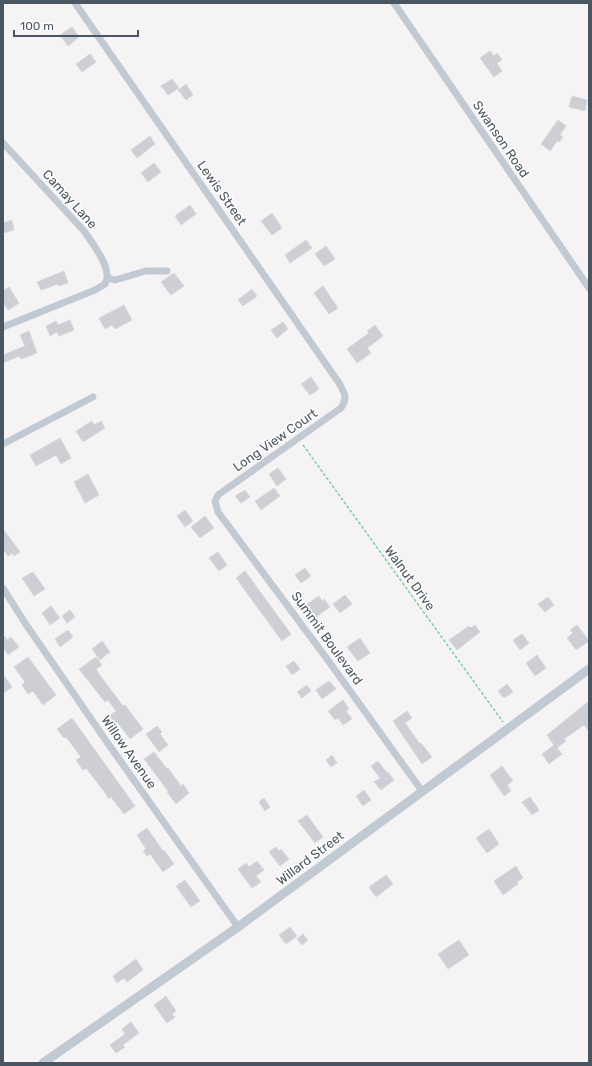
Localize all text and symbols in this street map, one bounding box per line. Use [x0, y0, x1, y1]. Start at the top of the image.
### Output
scale bar [14, 12, 138, 38]
text: 100 m [20, 19, 54, 33]
street label: Swanson Road [470, 98, 532, 180]
street label: Lewis Street [194, 158, 250, 228]
street label: Camay Lane [40, 166, 100, 232]
street label: Long View Court [230, 405, 320, 475]
street label: Walnut Drive [382, 543, 438, 613]
street label: Summit Boulevard [288, 589, 366, 687]
street label: Willow Avenue [98, 713, 160, 791]
street label: Willard Street [273, 828, 347, 888]

